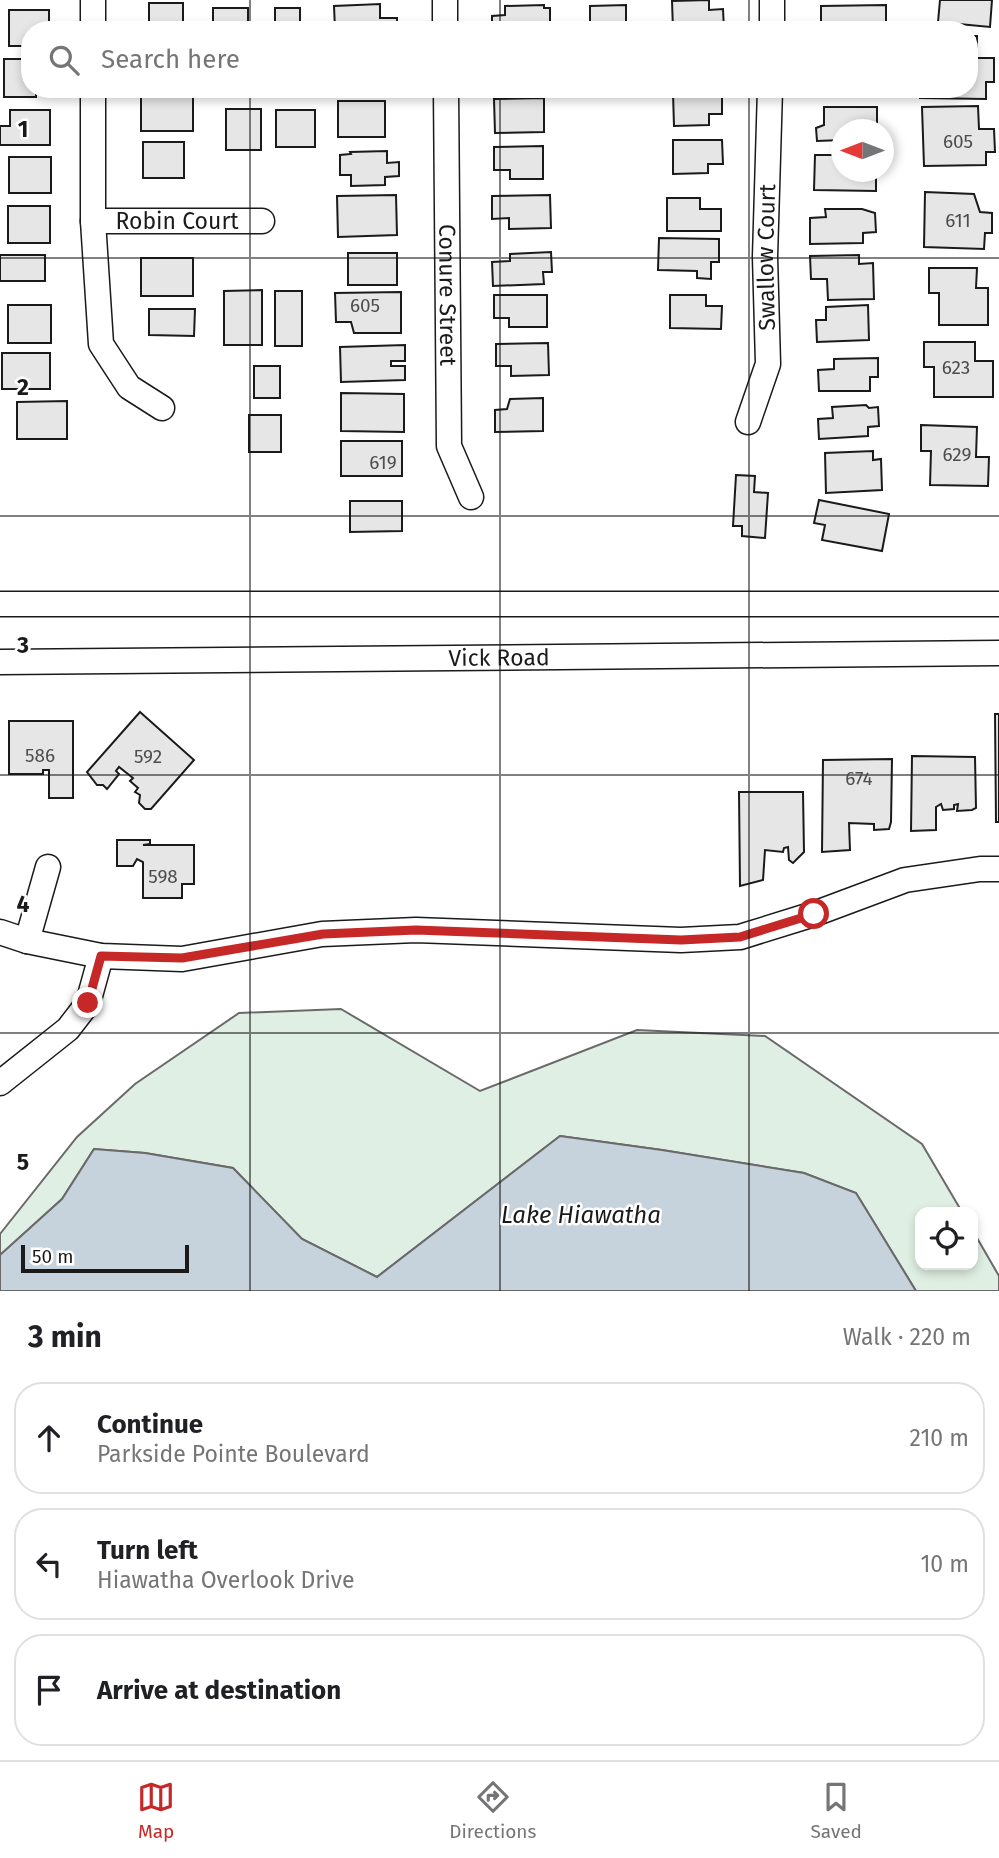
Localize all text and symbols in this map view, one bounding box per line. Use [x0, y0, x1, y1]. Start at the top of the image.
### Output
search box [21, 21, 978, 98]
icon: search [45, 41, 83, 79]
text: Search here [101, 44, 240, 75]
text: 1 [18, 115, 28, 143]
north arrow [831, 119, 894, 182]
house number: 605 [943, 130, 973, 153]
street label: Swallow Court [751, 183, 781, 331]
street label: Robin Court [115, 207, 239, 235]
house number: 611 [945, 209, 971, 232]
street label: Conure Street [433, 224, 462, 367]
house number: 605 [350, 294, 380, 317]
house number: 623 [942, 356, 970, 379]
text: 2 [17, 373, 29, 401]
house number: 629 [942, 443, 972, 466]
house number: 619 [369, 451, 397, 474]
text: 3 [16, 631, 29, 659]
street label: Vick Road [448, 643, 550, 672]
house number: 586 [25, 744, 55, 767]
house number: 592 [134, 745, 162, 768]
house number: 674 [845, 767, 873, 790]
house number: 598 [148, 865, 178, 888]
text: 4 [17, 890, 30, 918]
route start [798, 898, 829, 929]
route end [72, 987, 103, 1018]
text: 5 [17, 1148, 29, 1176]
water label: Lake Hiawatha [501, 1201, 661, 1229]
map controls [915, 1207, 978, 1270]
button: locate [915, 1207, 978, 1270]
scale bar [21, 1242, 189, 1274]
text: 50 m [32, 1245, 73, 1268]
text: 3 min [28, 1319, 102, 1355]
text: Walk · 220 m [843, 1323, 971, 1351]
text: Continue [97, 1409, 203, 1440]
icon: ahead [30, 1419, 68, 1457]
text: 210 m [910, 1424, 969, 1452]
text: Parkside Pointe Boulevard [97, 1440, 370, 1468]
text: Turn left [97, 1535, 198, 1566]
icon: left [30, 1545, 68, 1583]
text: 10 m [920, 1550, 969, 1578]
text: Hiawatha Overlook Drive [97, 1566, 355, 1594]
icon: arrive [30, 1671, 68, 1709]
text: Arrive at destination [97, 1675, 341, 1706]
tab: Map [137, 1778, 175, 1843]
tab: Directions [449, 1778, 536, 1843]
tab: Saved [811, 1778, 862, 1843]

